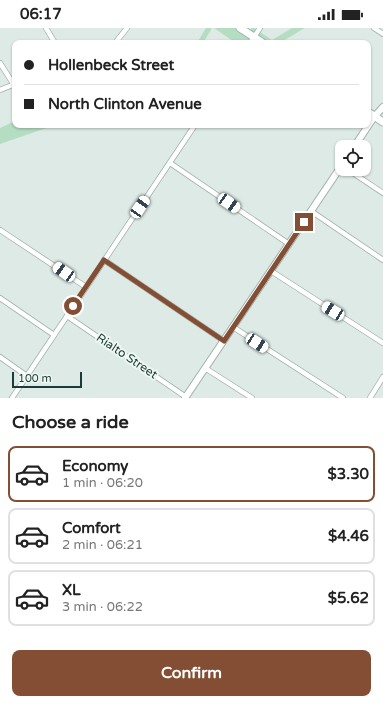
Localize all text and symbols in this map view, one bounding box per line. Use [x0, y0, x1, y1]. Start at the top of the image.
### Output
text: 06:17 [20, 5, 62, 23]
text: Hollenbeck Street [48, 56, 174, 74]
text: North Clinton Avenue [48, 95, 202, 113]
map controls [335, 140, 371, 176]
button: locate [335, 140, 371, 176]
car [216, 191, 242, 215]
car [128, 194, 152, 220]
route end [295, 213, 313, 231]
car [51, 260, 77, 284]
route start [64, 297, 82, 315]
car [320, 300, 346, 322]
street label: Rialto Street [94, 330, 160, 382]
car [244, 331, 270, 355]
scale bar [12, 370, 82, 389]
text: 100 m [18, 372, 52, 385]
text: Choose a ride [12, 411, 129, 433]
icon: car [14, 456, 50, 492]
text: Economy [62, 457, 128, 475]
text: $3.30 [328, 465, 369, 483]
text: 1 min · 06:20 [62, 475, 143, 491]
icon: car [14, 518, 50, 554]
text: Comfort [62, 519, 121, 537]
text: $4.46 [328, 527, 369, 545]
text: 2 min · 06:21 [62, 537, 143, 553]
icon: car [14, 580, 50, 616]
text: XL [62, 581, 81, 599]
text: $5.62 [328, 589, 369, 607]
text: 3 min · 06:22 [62, 599, 143, 615]
button: Confirm [12, 650, 371, 696]

